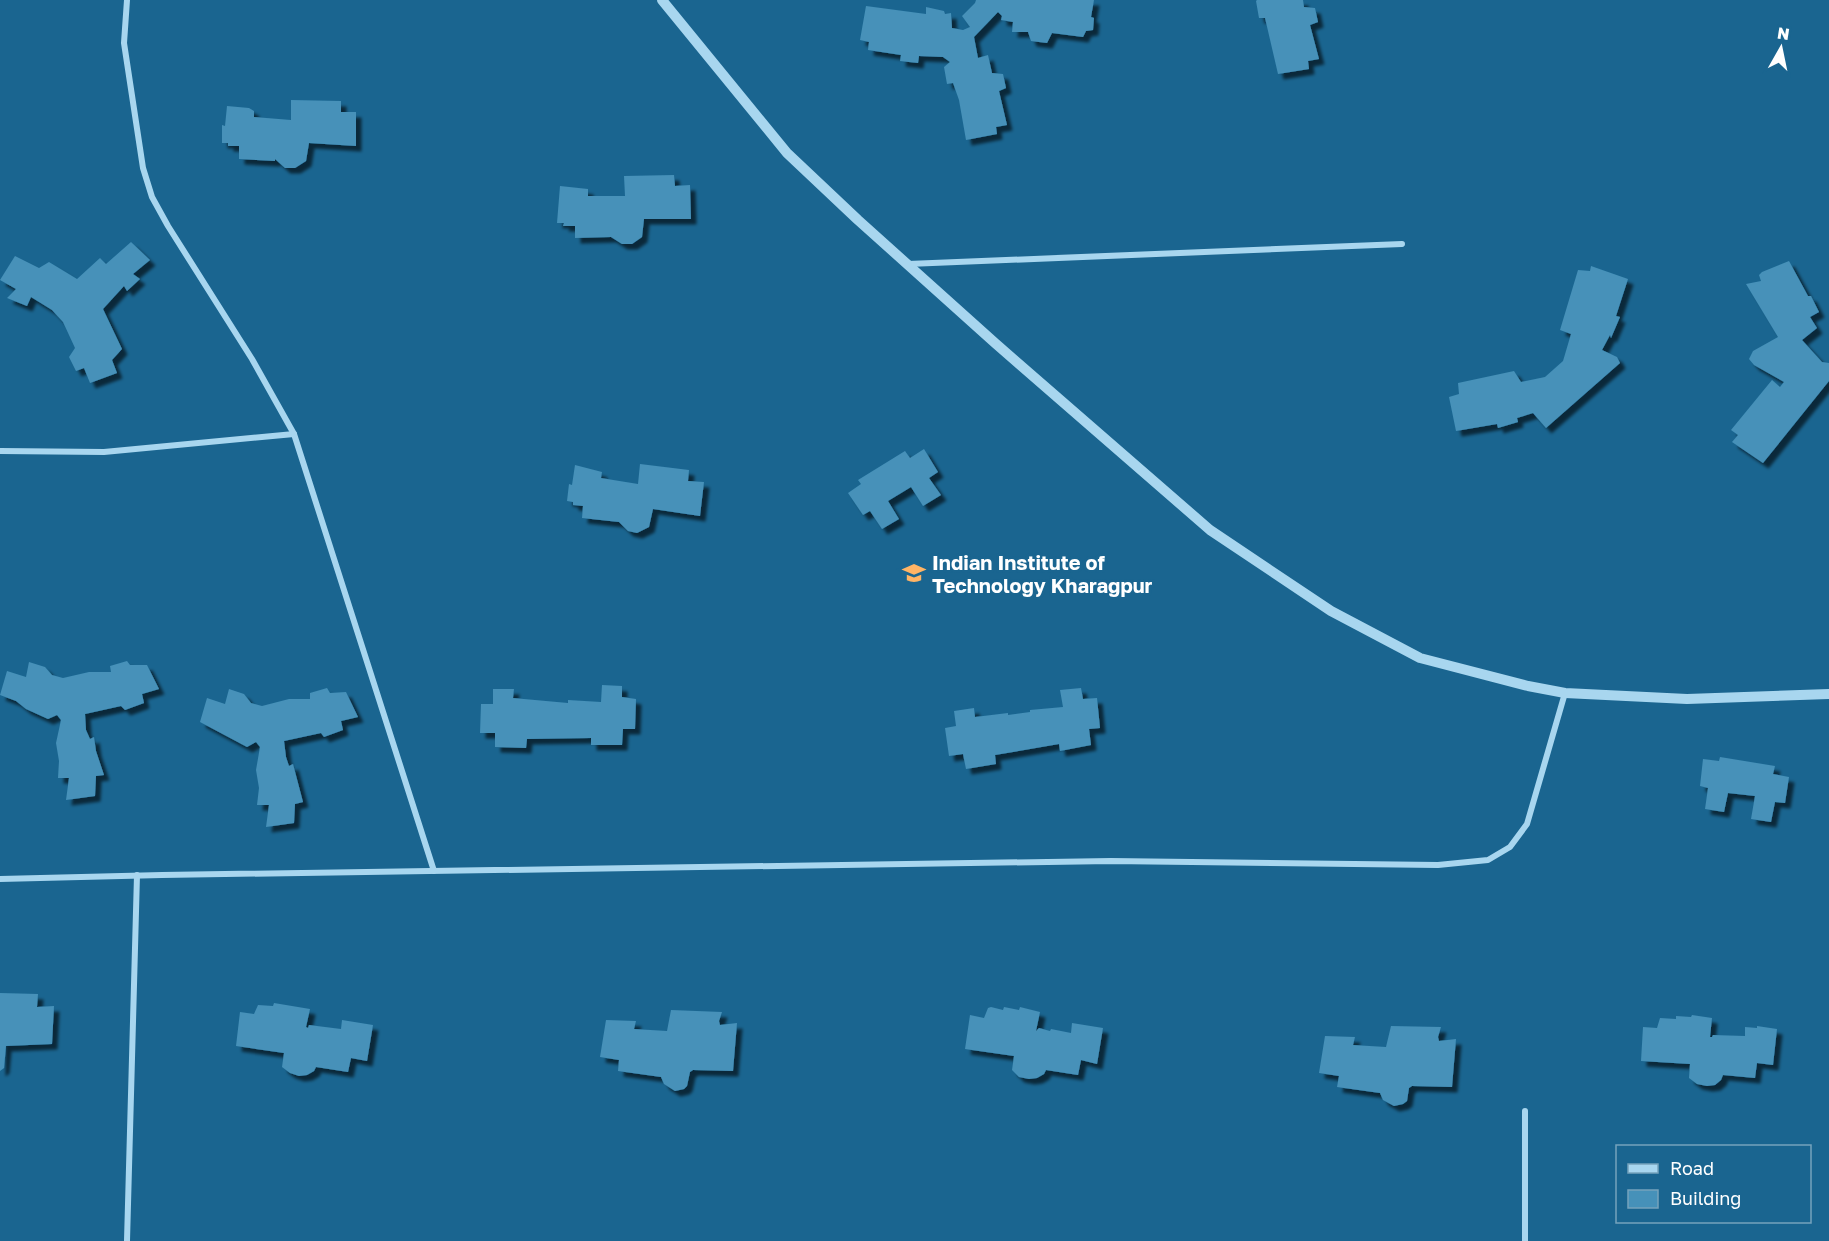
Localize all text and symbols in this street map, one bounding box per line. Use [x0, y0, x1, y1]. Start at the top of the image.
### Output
north arrow [1751, 18, 1811, 78]
text: N [1776, 22, 1791, 44]
place label: Indian Institute of Technology Kharagpur [932, 550, 1153, 597]
school or university icon: Indian Institute of Technology Kharagpur [901, 560, 927, 586]
legend [1616, 1145, 1811, 1223]
text: Road [1670, 1157, 1714, 1179]
text: Building [1670, 1187, 1741, 1209]

